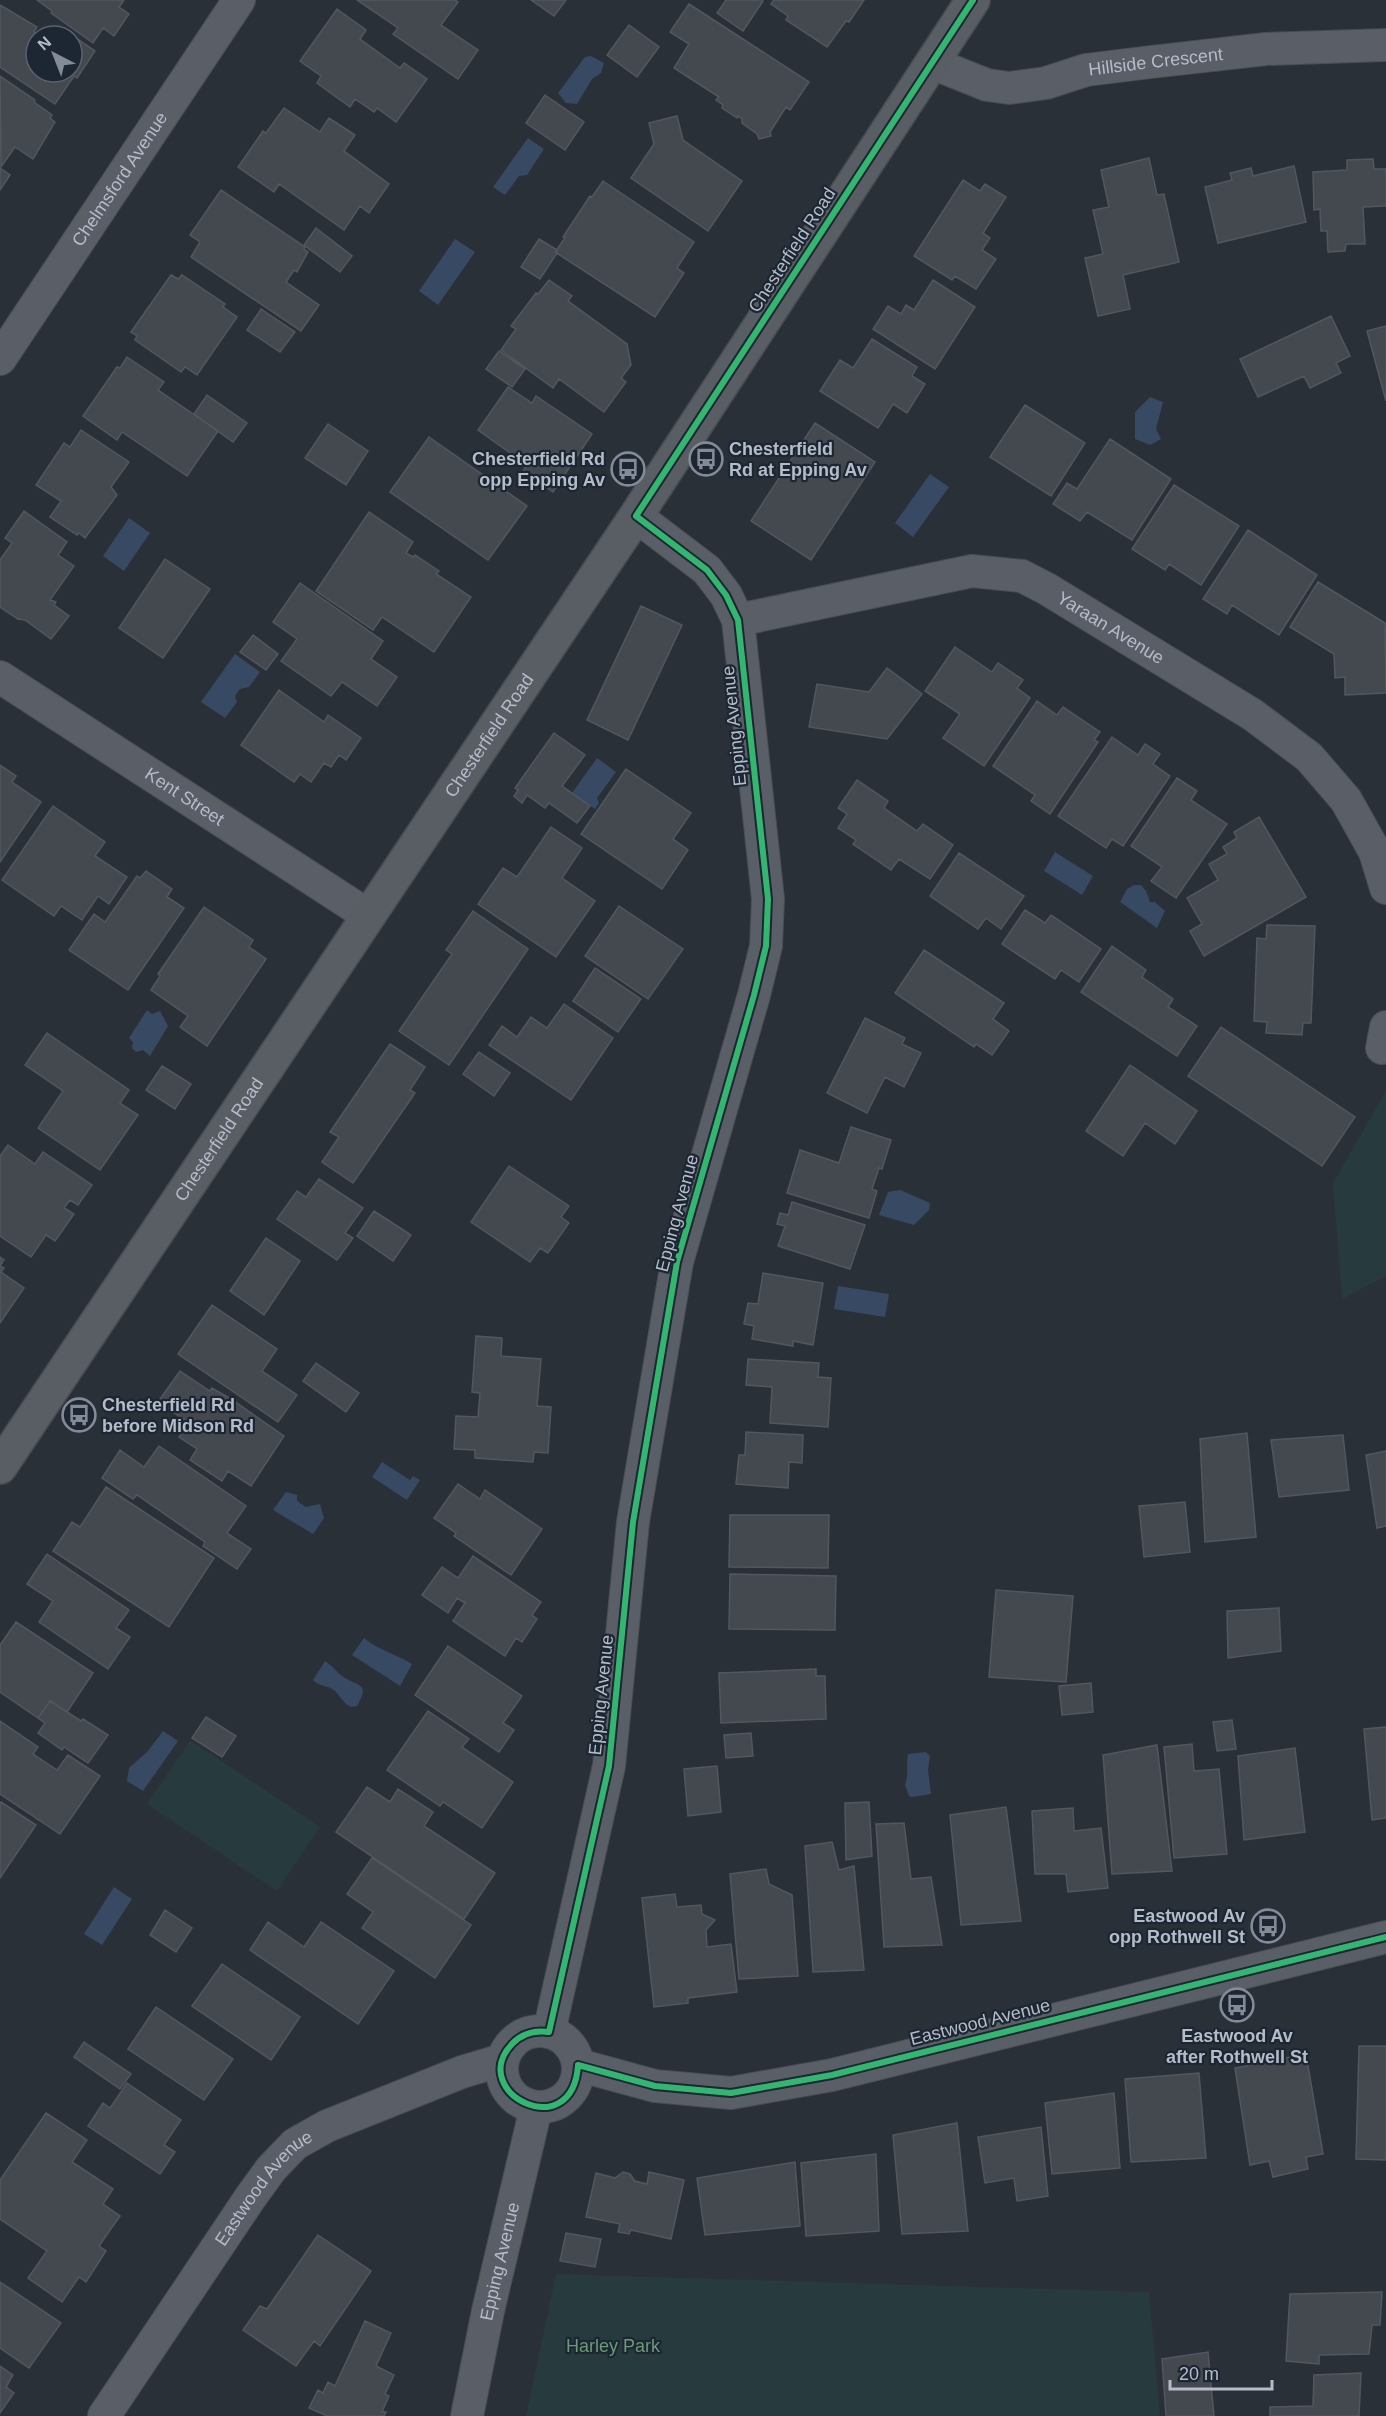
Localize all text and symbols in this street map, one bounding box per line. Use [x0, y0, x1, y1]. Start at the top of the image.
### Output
north arrow [24, 24, 84, 84]
text: N [34, 33, 54, 53]
street label: Hillside Crescent [1087, 44, 1224, 80]
street label: Chelmsford Avenue [68, 108, 171, 250]
street label: Chesterfield Road [744, 184, 840, 316]
place label: Chesterfield Rd at Epping Av [729, 439, 867, 480]
bus stop icon: Chesterfield Rd at Epping Av [688, 441, 724, 477]
place label: Chesterfield Rd opp Epping Av [472, 449, 605, 490]
bus stop icon: Chesterfield Rd opp Epping Av [610, 451, 646, 487]
street label: Yaraan Avenue [1054, 588, 1168, 668]
street label: Epping Avenue [718, 665, 750, 787]
street label: Chesterfield Road [441, 670, 538, 801]
street label: Kent Street [141, 764, 228, 829]
street label: Chesterfield Road [171, 1074, 267, 1205]
street label: Epping Avenue [652, 1152, 702, 1274]
place label: Chesterfield Rd before Midson Rd [102, 1395, 254, 1436]
bus stop icon: Chesterfield Rd before Midson Rd [61, 1397, 97, 1433]
street label: Epping Avenue [585, 1634, 617, 1756]
place label: Eastwood Av opp Rothwell St [1109, 1906, 1245, 1947]
bus stop icon: Eastwood Av opp Rothwell St [1250, 1908, 1286, 1944]
bus stop icon: Eastwood Av after Rothwell St [1219, 1987, 1255, 2023]
street label: Eastwood Avenue [908, 1995, 1052, 2049]
place label: Eastwood Av after Rothwell St [1166, 2026, 1308, 2067]
street label: Eastwood Avenue [211, 2126, 316, 2250]
street label: Epping Avenue [476, 2200, 523, 2322]
park label: Harley Park [566, 2336, 661, 2356]
scale bar [1170, 2353, 1272, 2391]
text: 20 m [1179, 2364, 1219, 2384]

